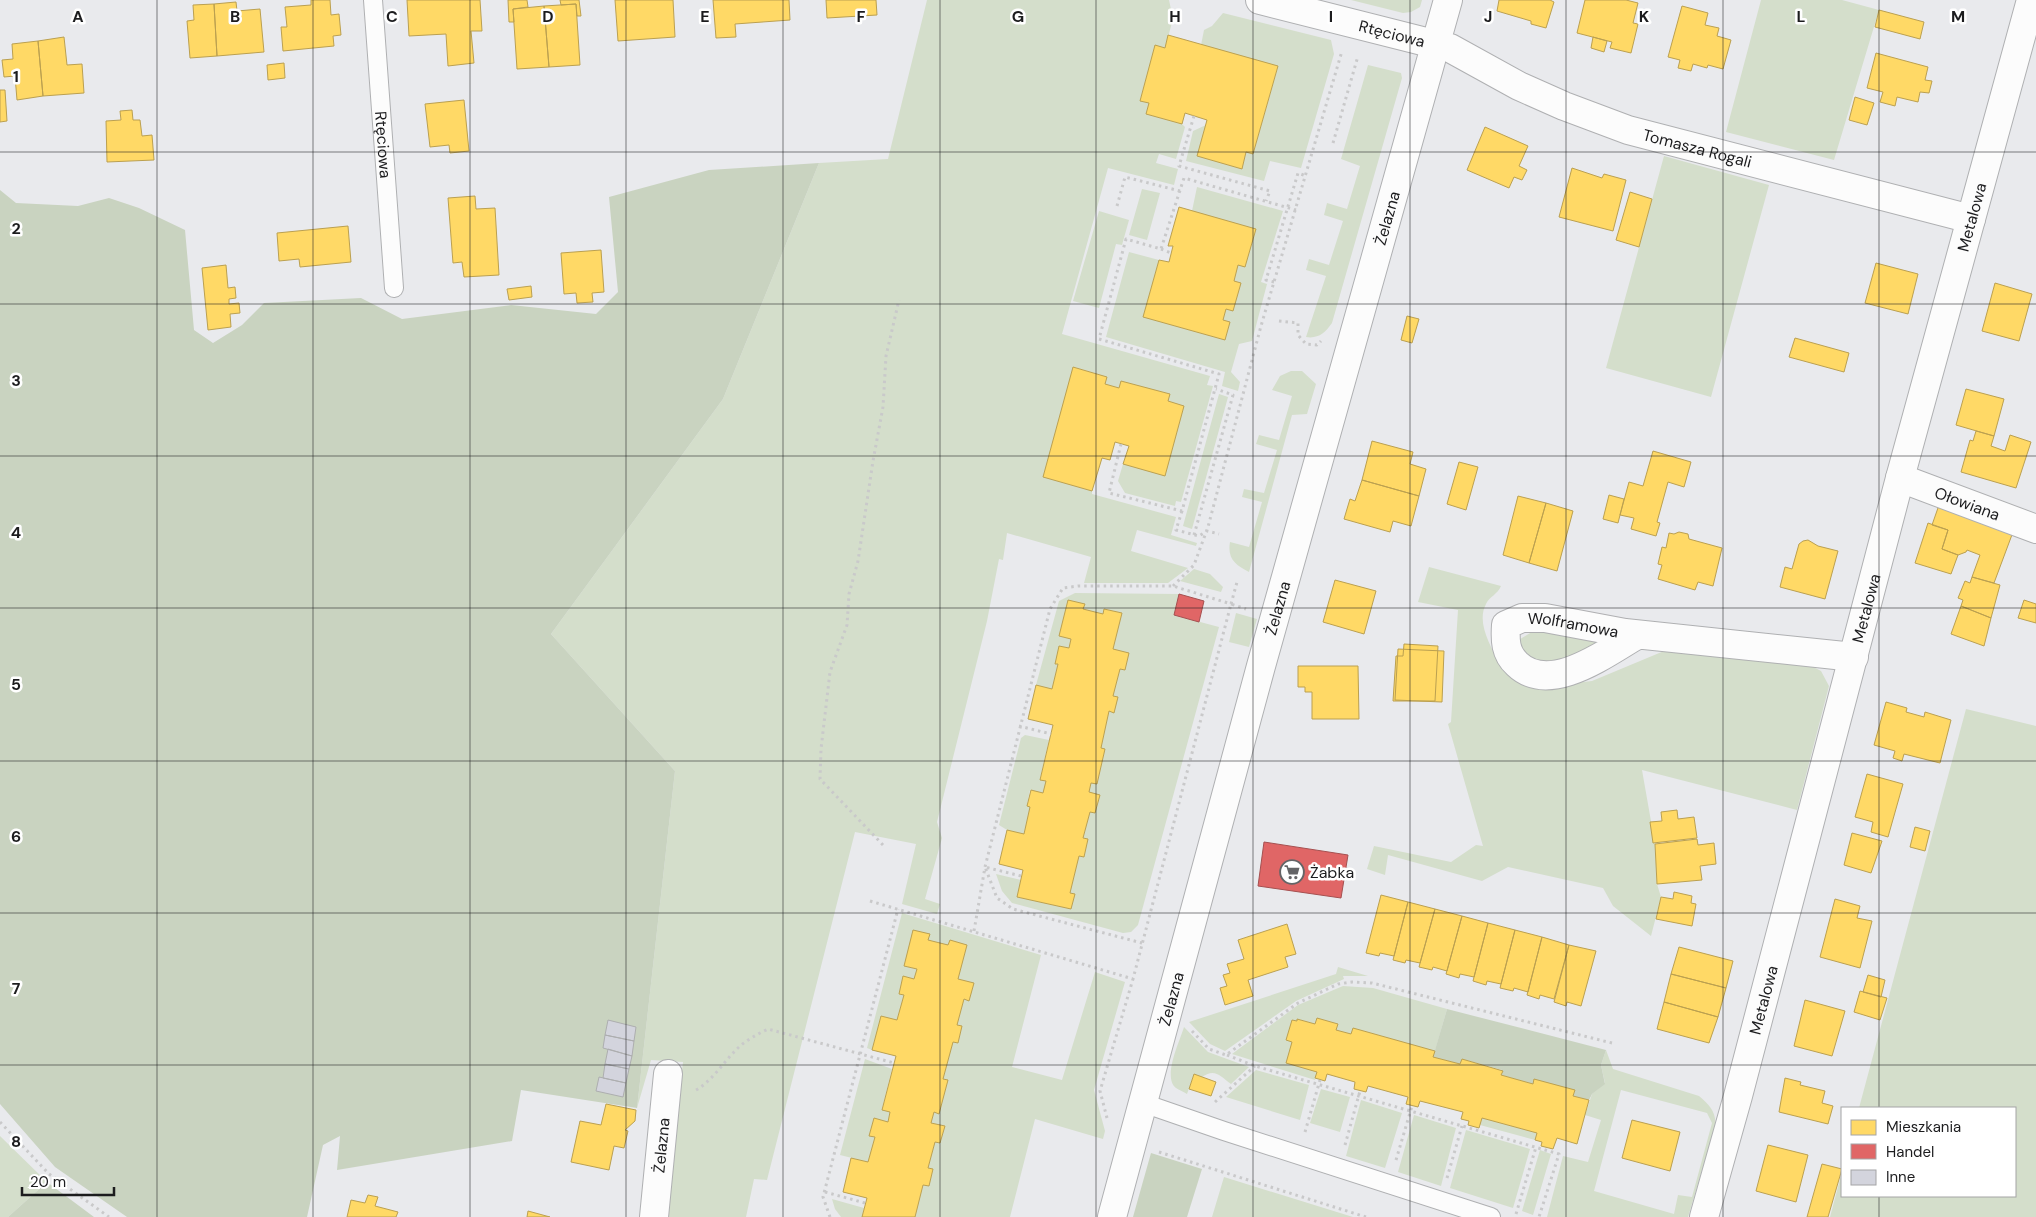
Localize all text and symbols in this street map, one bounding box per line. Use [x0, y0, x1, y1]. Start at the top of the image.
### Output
text: A [72, 6, 84, 27]
text: B [230, 6, 240, 27]
text: C [386, 6, 398, 27]
text: D [542, 6, 554, 27]
text: E [700, 6, 710, 27]
text: F [857, 6, 866, 27]
text: G [1012, 6, 1024, 27]
text: H [1169, 6, 1181, 27]
text: I [1329, 6, 1333, 27]
text: J [1484, 6, 1492, 27]
text: K [1639, 6, 1650, 27]
text: L [1797, 6, 1806, 27]
text: M [1951, 6, 1965, 27]
street label: Rtęciowa [1356, 15, 1427, 52]
text: 1 [13, 66, 19, 87]
street label: Rtęciowa [370, 110, 396, 179]
street label: Tomasza Rogali [1641, 124, 1754, 173]
street label: Metalowa [1952, 180, 1991, 254]
street label: Żelazna [1370, 189, 1405, 248]
text: 2 [11, 218, 21, 239]
text: 3 [11, 370, 21, 391]
street label: Ołowiana [1932, 482, 2003, 526]
text: 4 [11, 522, 21, 543]
street label: Metalowa [1847, 571, 1885, 645]
street label: Żelazna [1260, 579, 1295, 638]
street label: Wolframowa [1528, 608, 1620, 643]
text: 5 [11, 674, 21, 695]
text: 6 [11, 826, 21, 847]
supermarket icon: Żabka [1279, 859, 1305, 885]
place label: Żabka [1310, 862, 1354, 883]
street label: Metalowa [1745, 963, 1783, 1037]
street label: Żelazna [1154, 970, 1189, 1028]
text: 7 [12, 978, 21, 999]
legend [1841, 1107, 2016, 1197]
street label: Żelazna [648, 1117, 675, 1174]
text: Mieszkania [1886, 1117, 1961, 1137]
text: 8 [11, 1131, 21, 1152]
text: Handel [1886, 1142, 1934, 1162]
scale bar [22, 1164, 115, 1196]
text: Inne [1886, 1167, 1915, 1187]
text: 20 m [30, 1172, 66, 1192]

